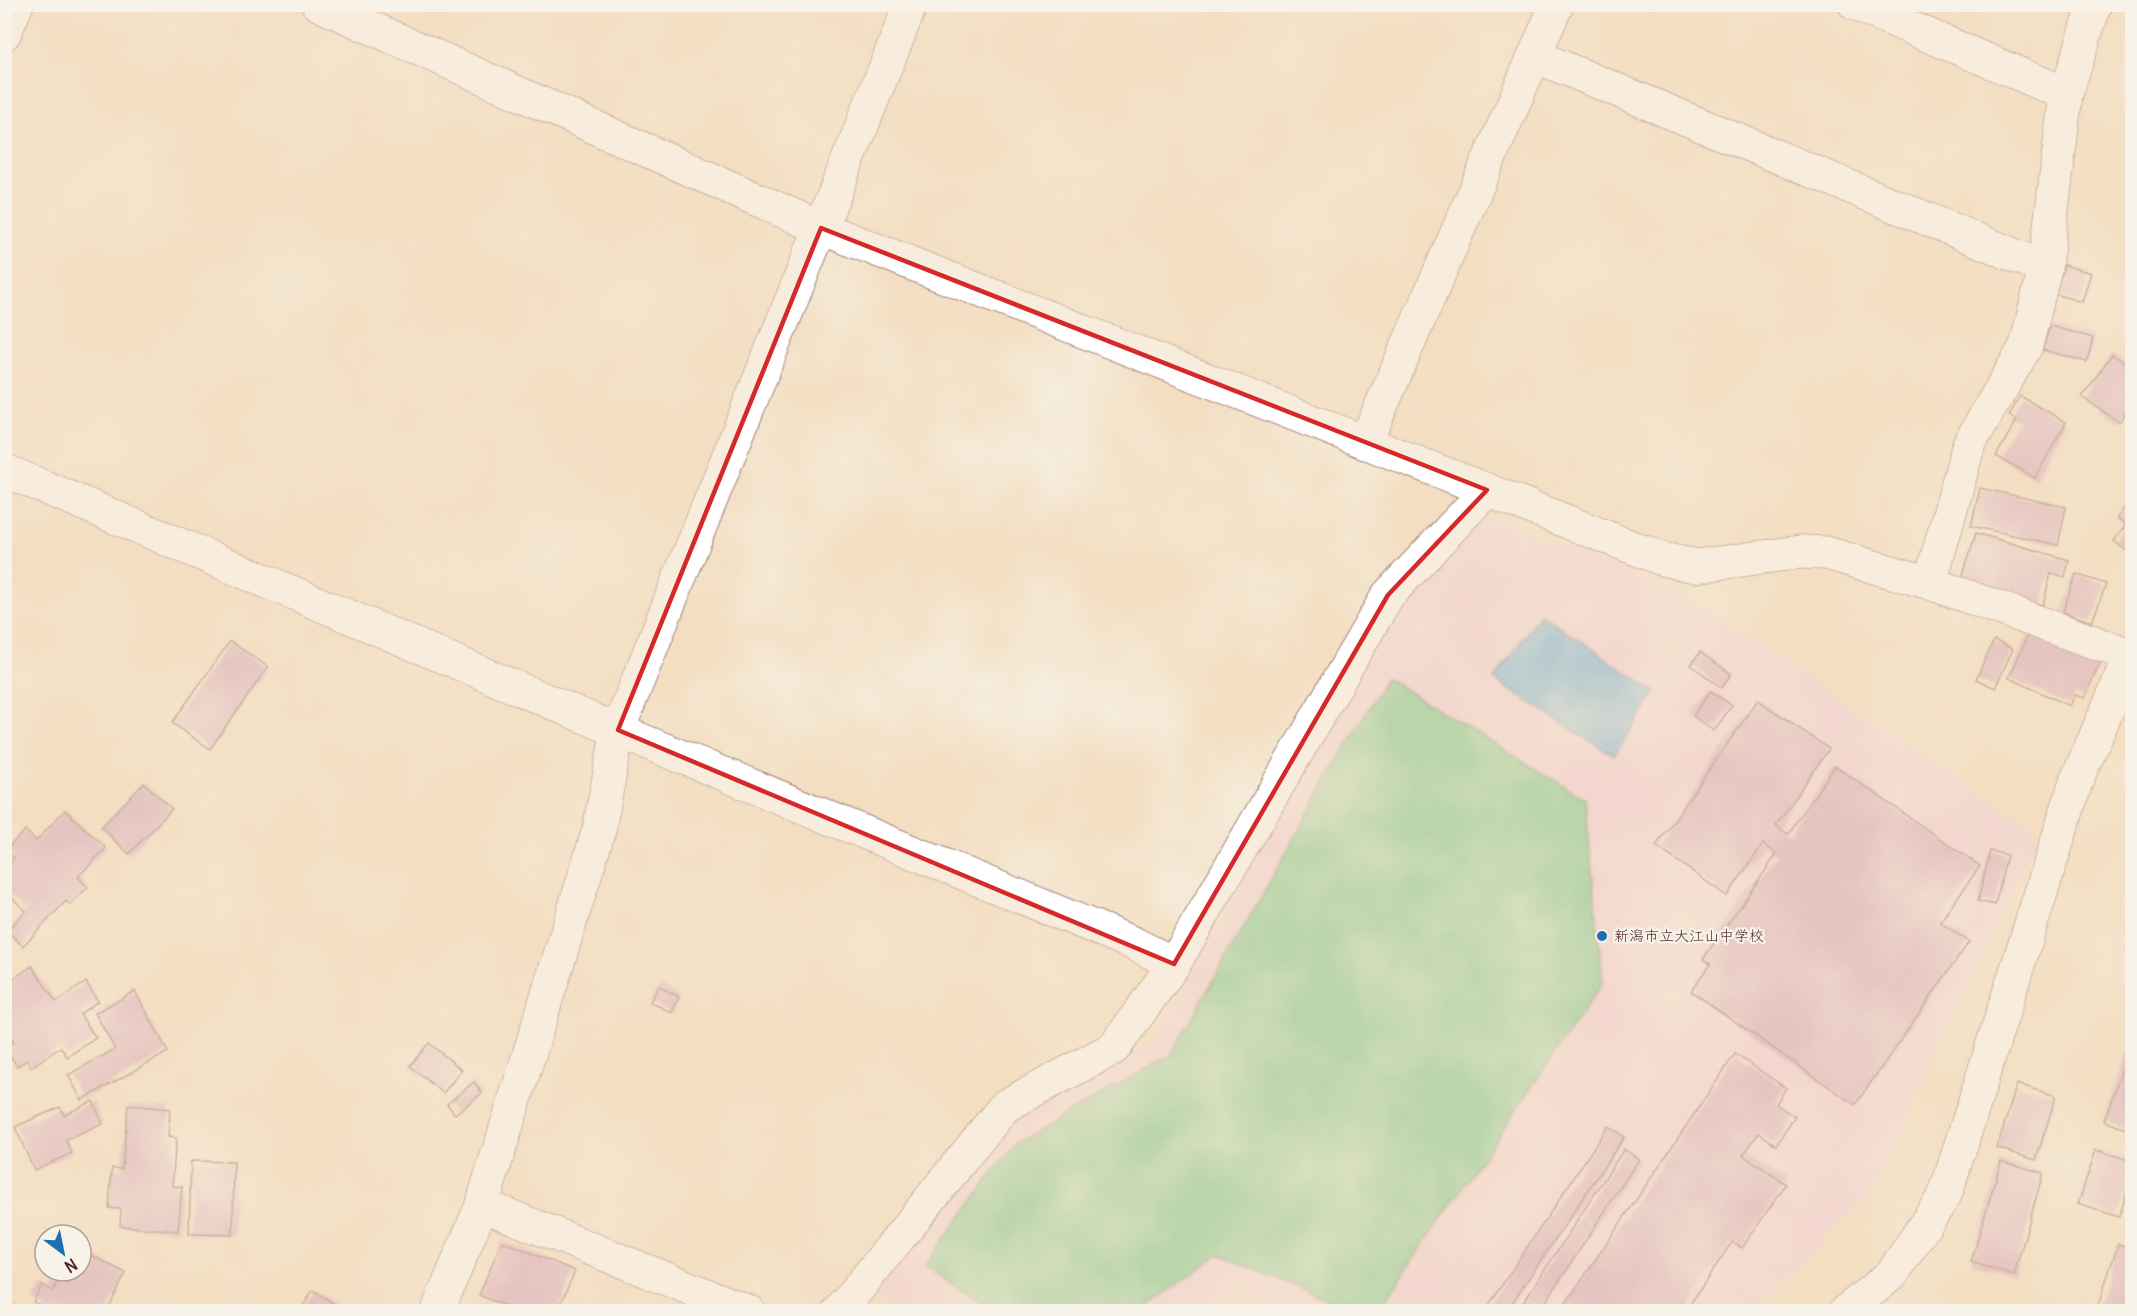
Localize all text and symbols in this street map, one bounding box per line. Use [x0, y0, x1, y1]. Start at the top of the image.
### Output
place label: 新潟市立大江山中学校 [1614, 926, 1764, 945]
marker: 新潟市立大江山中学校 [1595, 929, 1609, 943]
north arrow [33, 1223, 93, 1283]
text: N [61, 1254, 81, 1277]

